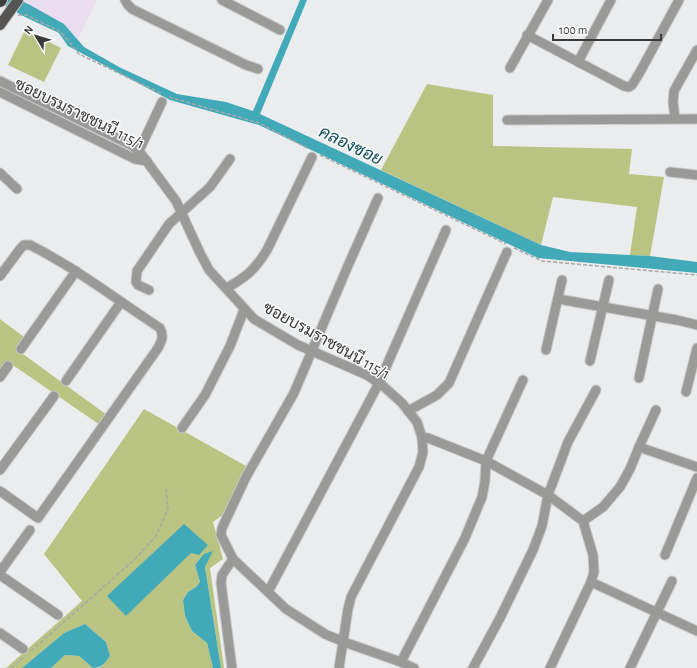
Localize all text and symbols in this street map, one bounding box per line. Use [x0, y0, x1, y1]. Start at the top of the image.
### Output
north arrow [16, 16, 56, 56]
scale bar [553, 16, 661, 42]
text: N [22, 24, 35, 37]
text: 100 m [559, 24, 587, 36]
street label: ซอยบรมราชชนนี 115/1 [12, 72, 149, 152]
water label: คลองซอย [317, 123, 385, 168]
street label: ซอยบรมราชชนนี 115/1 [261, 296, 394, 382]

